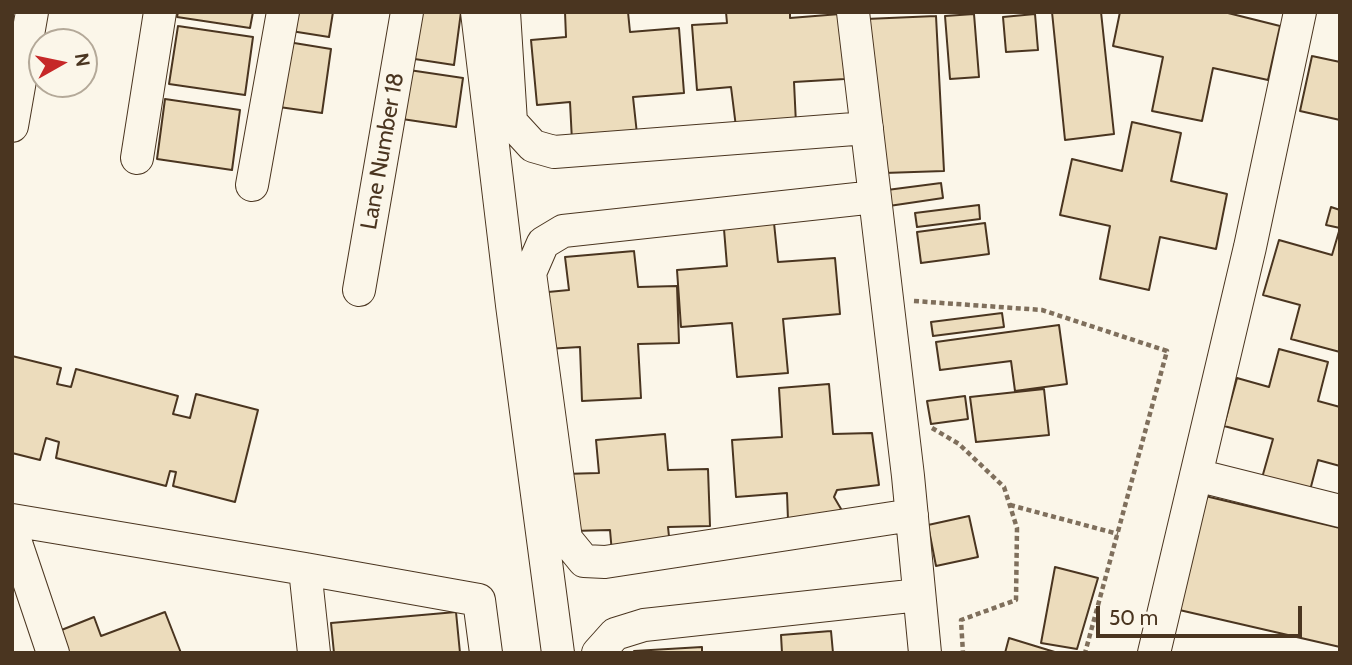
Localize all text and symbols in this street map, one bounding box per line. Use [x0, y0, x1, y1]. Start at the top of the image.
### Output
north arrow [28, 28, 98, 98]
text: N [70, 52, 95, 68]
street label: Lane Number 18 [356, 70, 410, 232]
scale bar [1100, 592, 1306, 636]
text: 50 m [1109, 605, 1158, 630]

